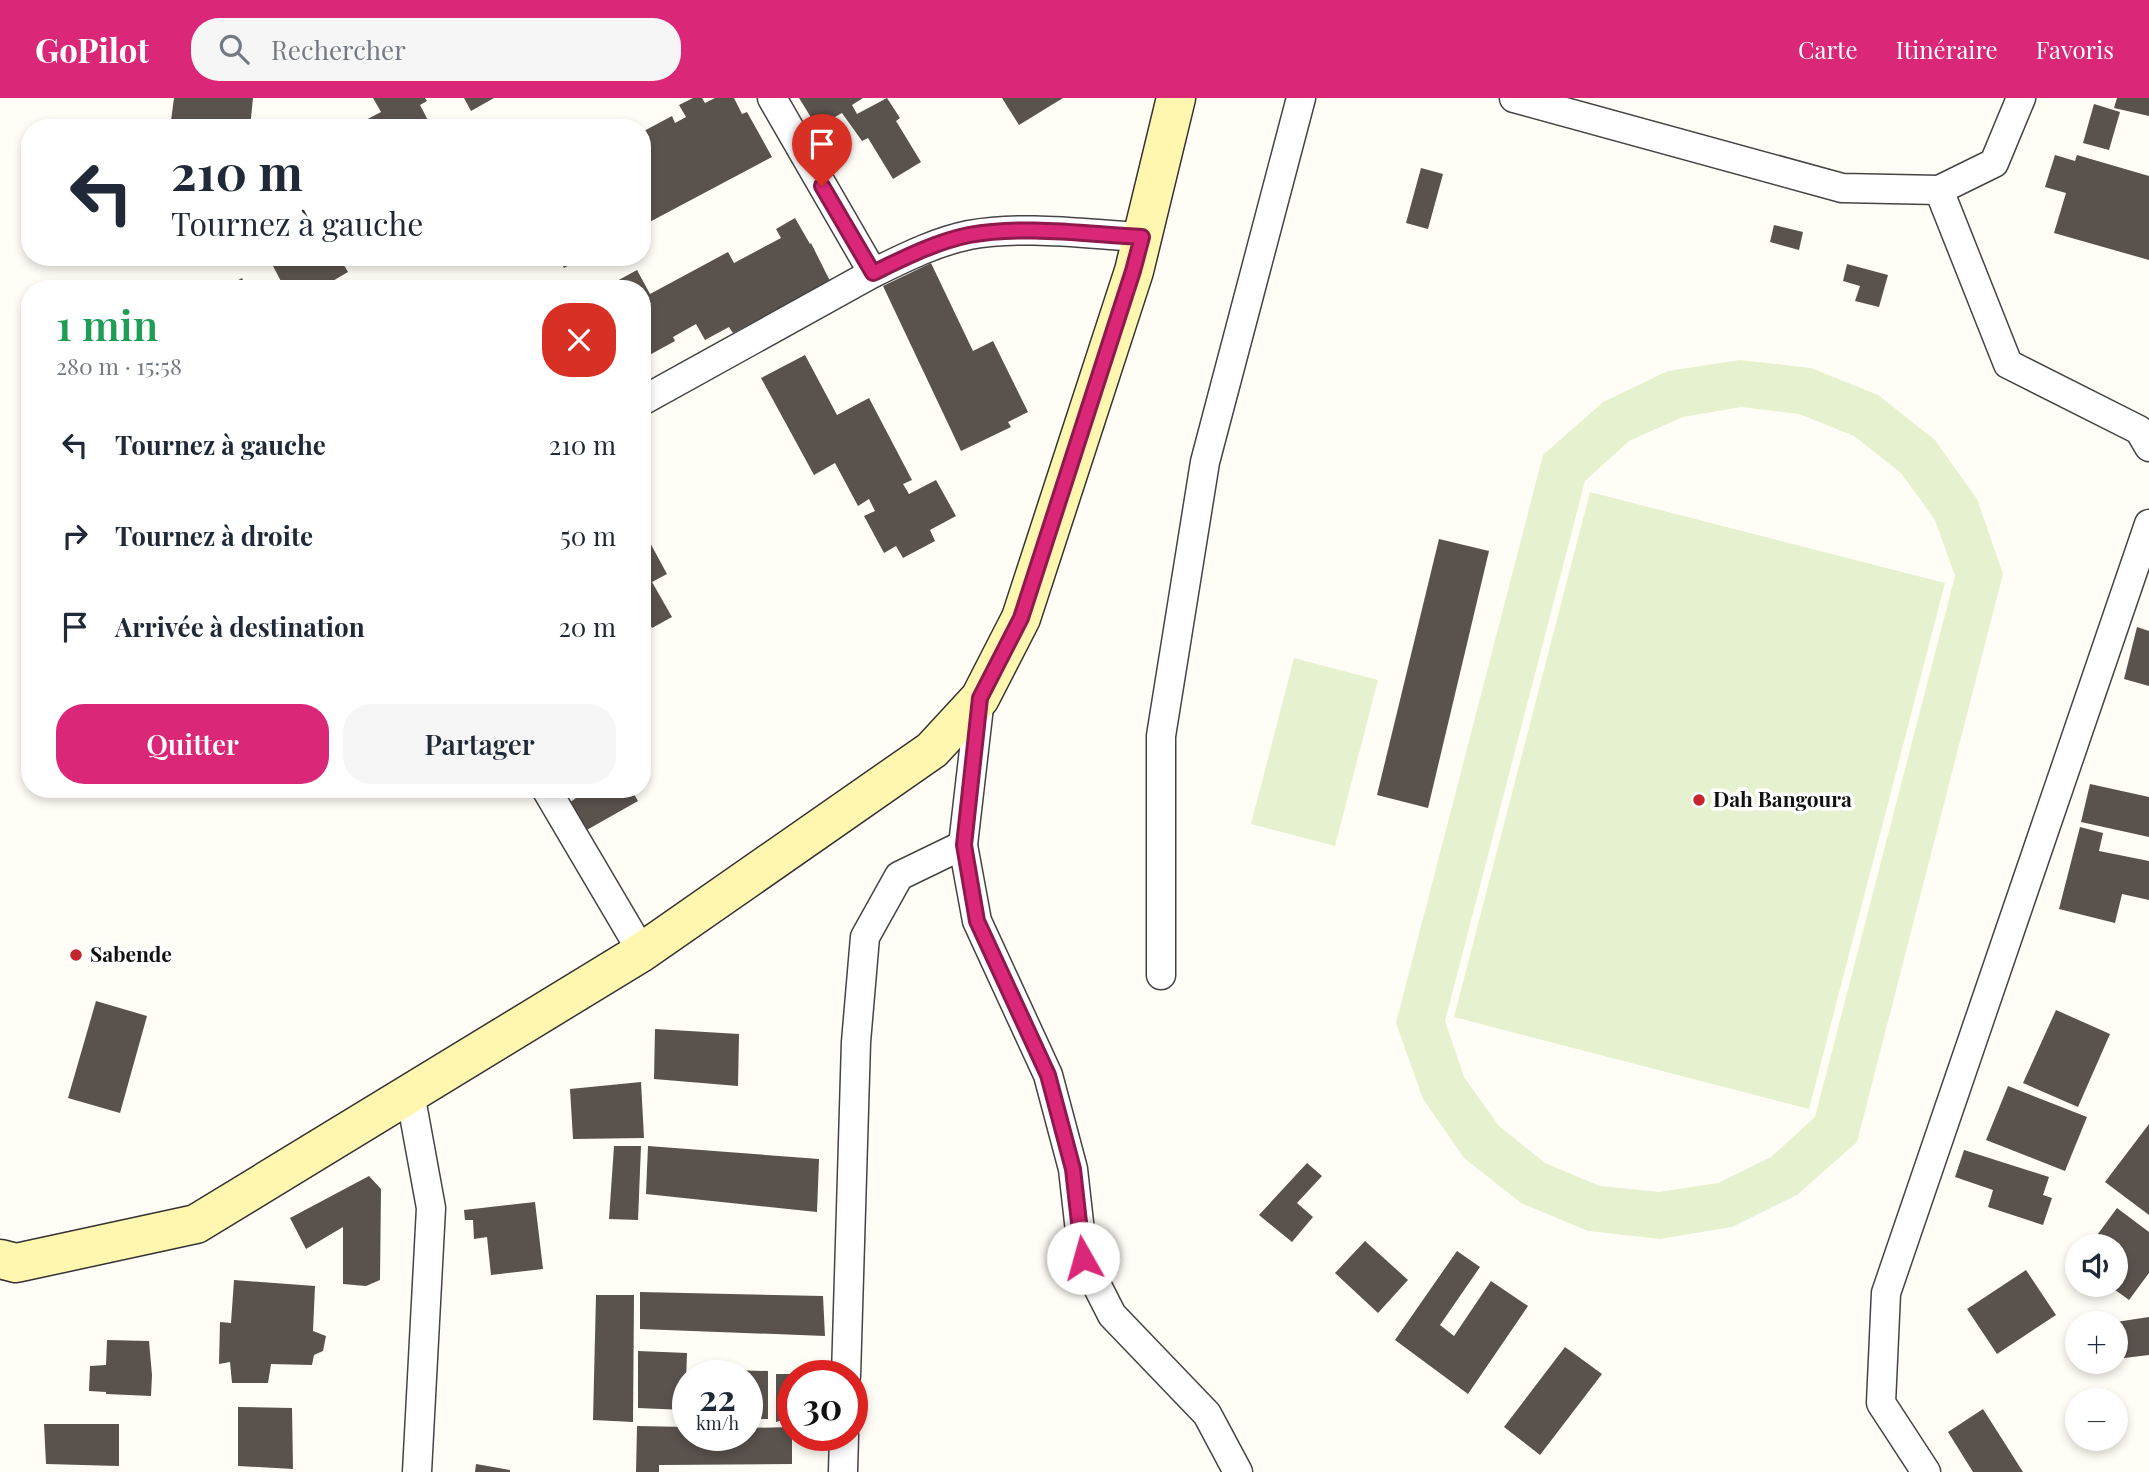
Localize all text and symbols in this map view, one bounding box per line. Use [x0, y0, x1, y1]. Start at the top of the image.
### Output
search box [191, 18, 681, 81]
text: GoPilot [35, 27, 149, 71]
icon: search [215, 30, 253, 68]
text: Rechercher [271, 32, 406, 67]
text: Carte [1798, 33, 1858, 65]
text: Itinéraire [1896, 33, 1998, 65]
text: Favoris [2036, 33, 2114, 65]
pin [792, 114, 852, 186]
icon: arrive [803, 125, 841, 163]
text: 210 m [171, 138, 303, 203]
icon: left [56, 147, 147, 238]
text: Tournez à gauche [171, 201, 424, 244]
text: 1 min [56, 296, 158, 352]
button: close [542, 303, 616, 377]
text: 280 m · 15:58 [56, 350, 182, 381]
icon: left [56, 426, 94, 464]
text: Tournez à gauche [115, 427, 326, 462]
text: 210 m [549, 427, 616, 462]
icon: right [56, 517, 94, 555]
text: Tournez à droite [115, 518, 313, 553]
text: 50 m [560, 518, 616, 553]
icon: arrive [56, 608, 94, 646]
text: Arrivée à destination [115, 609, 365, 644]
text: 20 m [558, 609, 616, 644]
button: Quitter [56, 704, 329, 784]
button: Partager [343, 704, 616, 784]
place label: Dah Bangoura [1713, 784, 1852, 812]
marker: Dah Bangoura [1691, 792, 1707, 808]
place label: Sabende [90, 939, 172, 967]
marker: Sabende [68, 947, 84, 963]
position arrow [1046, 1221, 1120, 1295]
map controls [2065, 1234, 2128, 1451]
button: sound [2065, 1234, 2128, 1297]
button: + [2065, 1311, 2128, 1374]
speed limit sign: 30 [777, 1360, 868, 1451]
text: 22 [699, 1373, 736, 1420]
button: − [2065, 1388, 2128, 1451]
text: km/h [696, 1411, 739, 1435]

